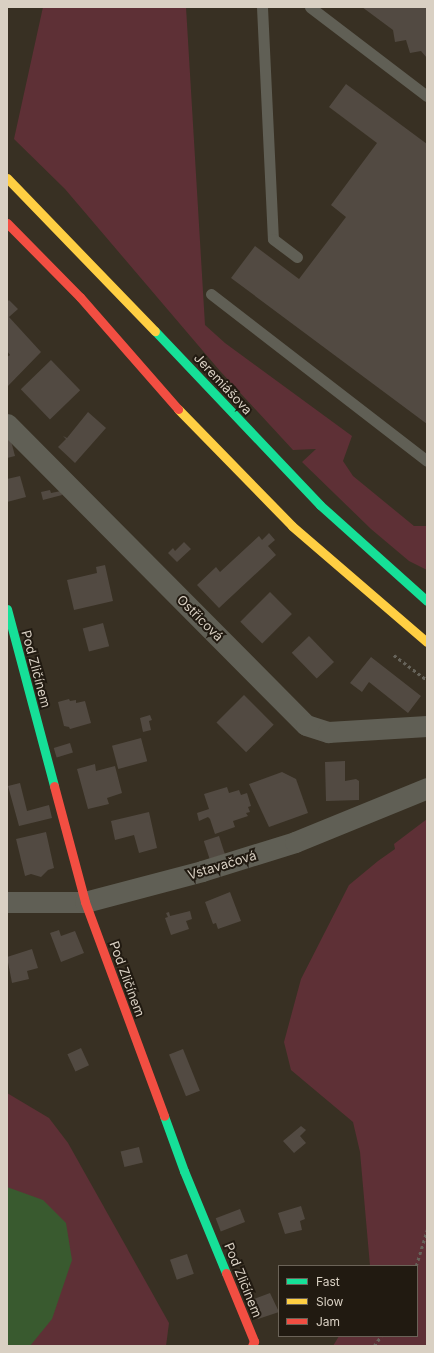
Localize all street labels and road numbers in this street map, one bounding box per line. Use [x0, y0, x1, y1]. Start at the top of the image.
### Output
street label: Jeremiášova [191, 350, 255, 418]
street label: Ostřicová [174, 592, 226, 644]
street label: Pod Zličínem [18, 629, 54, 709]
street label: Vstavačová [186, 847, 258, 883]
street label: Pod Zličínem [106, 939, 148, 1019]
street label: Pod Zličínem [221, 1240, 265, 1320]

